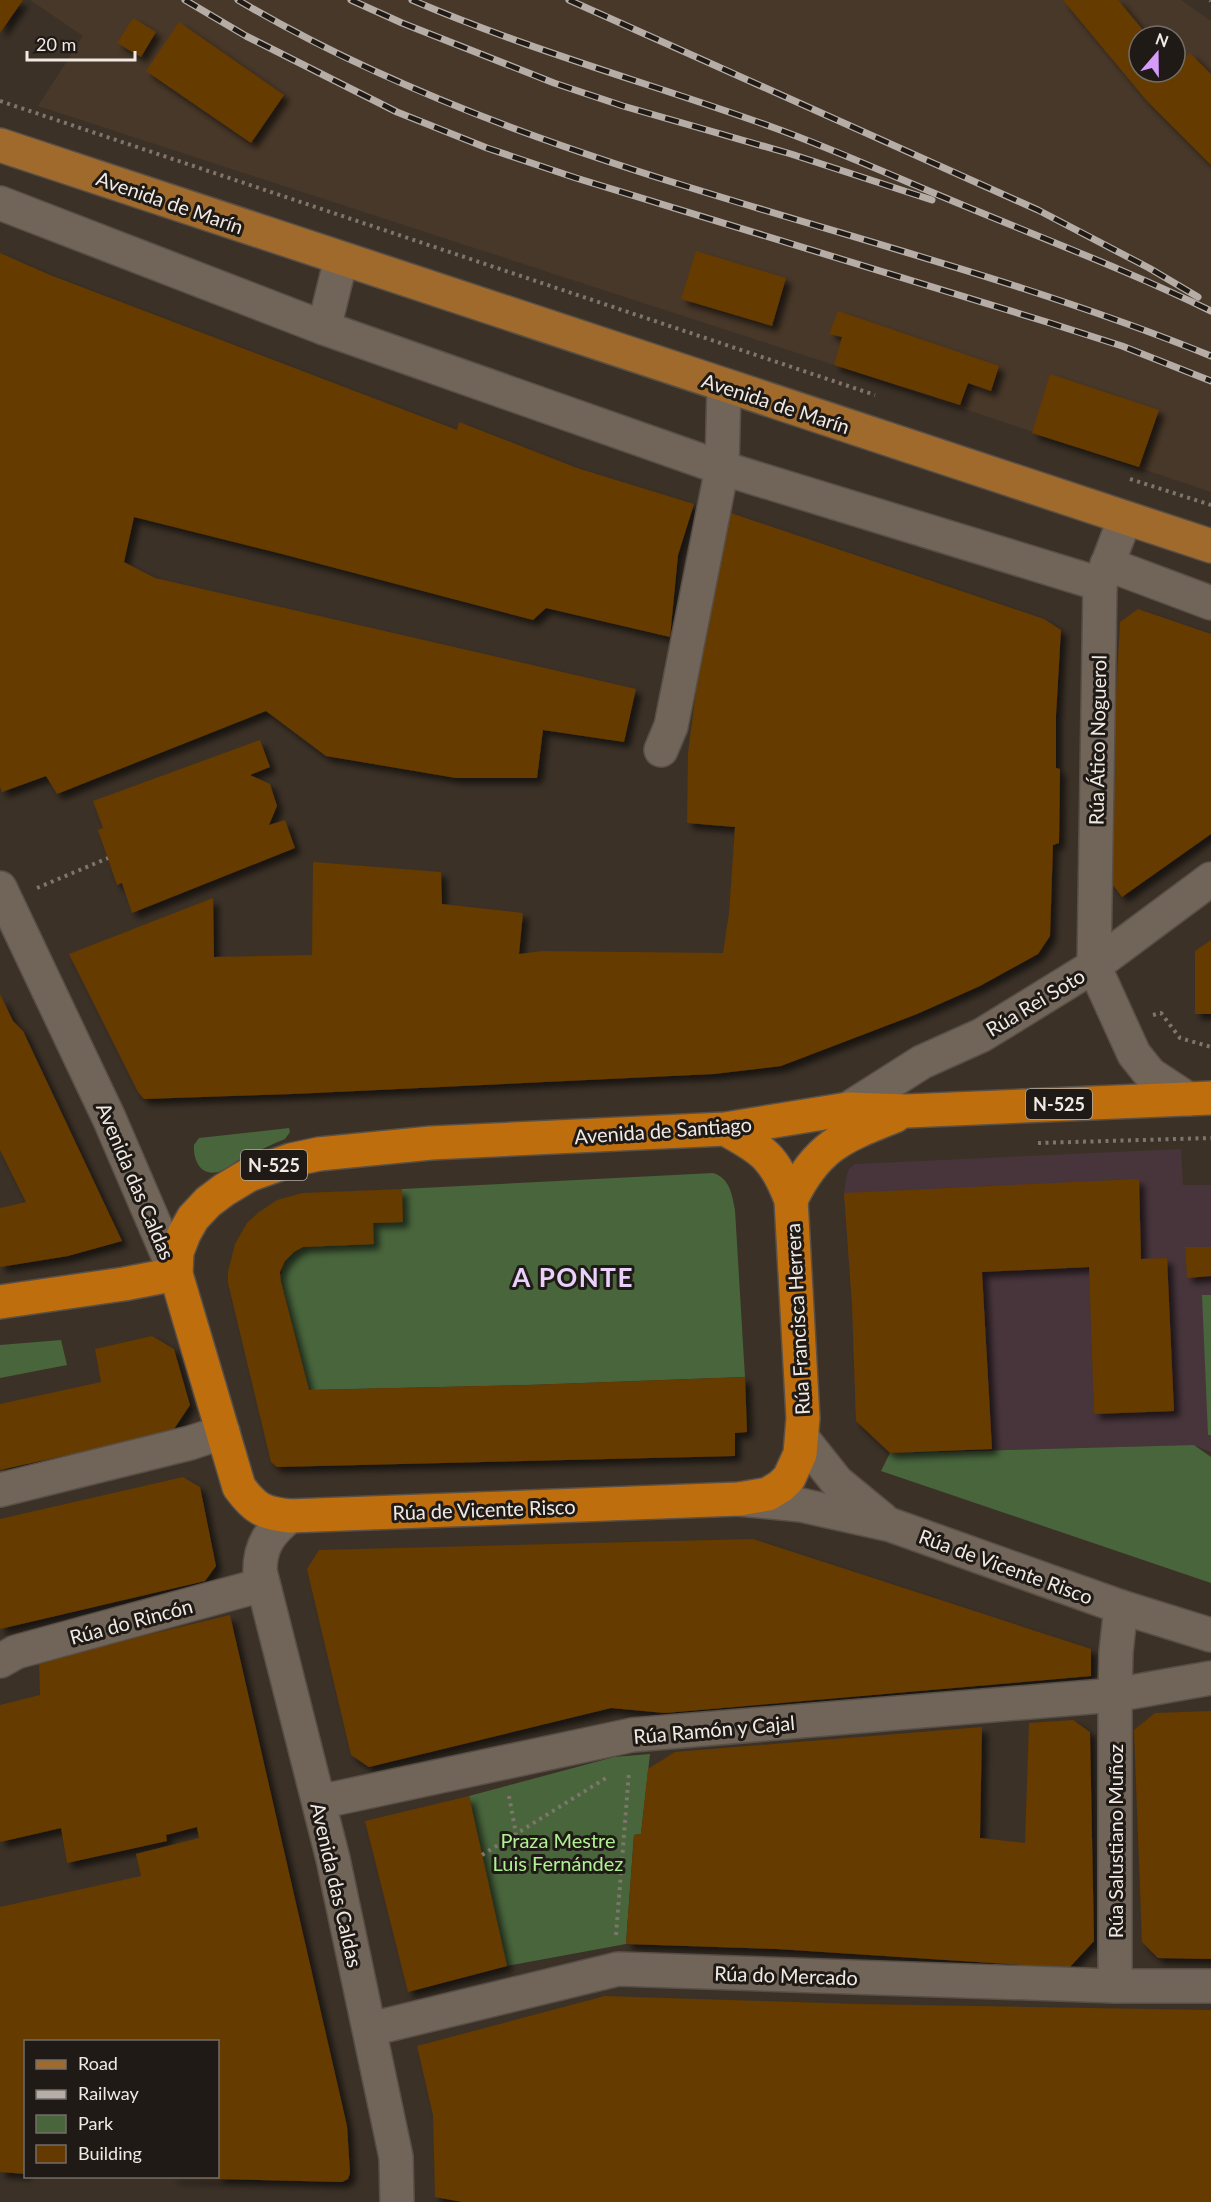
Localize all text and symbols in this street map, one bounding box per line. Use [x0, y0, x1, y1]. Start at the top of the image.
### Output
scale bar [27, 24, 135, 62]
north arrow [1127, 24, 1187, 84]
text: N [1153, 28, 1171, 50]
text: 20 m [36, 33, 76, 55]
street label: Avenida de Marín [93, 166, 247, 238]
street label: Avenida de Marín [699, 368, 853, 438]
street label: Rúa Ático Noguerol [1084, 655, 1110, 825]
street label: Rúa Rei Soto [981, 963, 1089, 1041]
road number: N-525 [1026, 1089, 1092, 1119]
street label: Avenida das Caldas [92, 1099, 180, 1263]
street label: Avenida de Santiago [573, 1112, 753, 1148]
road number: N-525 [241, 1150, 307, 1180]
street label: Rúa Francisca Herrera [780, 1223, 814, 1415]
district label: A PONTE [511, 1261, 634, 1293]
street label: Rúa de Vicente Risco [392, 1494, 576, 1524]
street label: Rúa de Vicente Risco [916, 1523, 1096, 1609]
street label: Rúa do Rincón [67, 1593, 195, 1649]
street label: Rúa Ramón y Cajal [632, 1710, 796, 1748]
street label: Rúa Salustiano Muñoz [1103, 1744, 1127, 1938]
street label: Avenida das Caldas [306, 1800, 368, 1970]
park label: Praza Mestre Luis Fernández [493, 1828, 623, 1875]
street label: Rúa do Mercado [714, 1960, 858, 1990]
legend [24, 2040, 219, 2178]
text: Road [78, 2052, 118, 2074]
text: Railway [78, 2082, 139, 2104]
text: Park [78, 2112, 114, 2134]
text: Building [78, 2142, 142, 2164]

